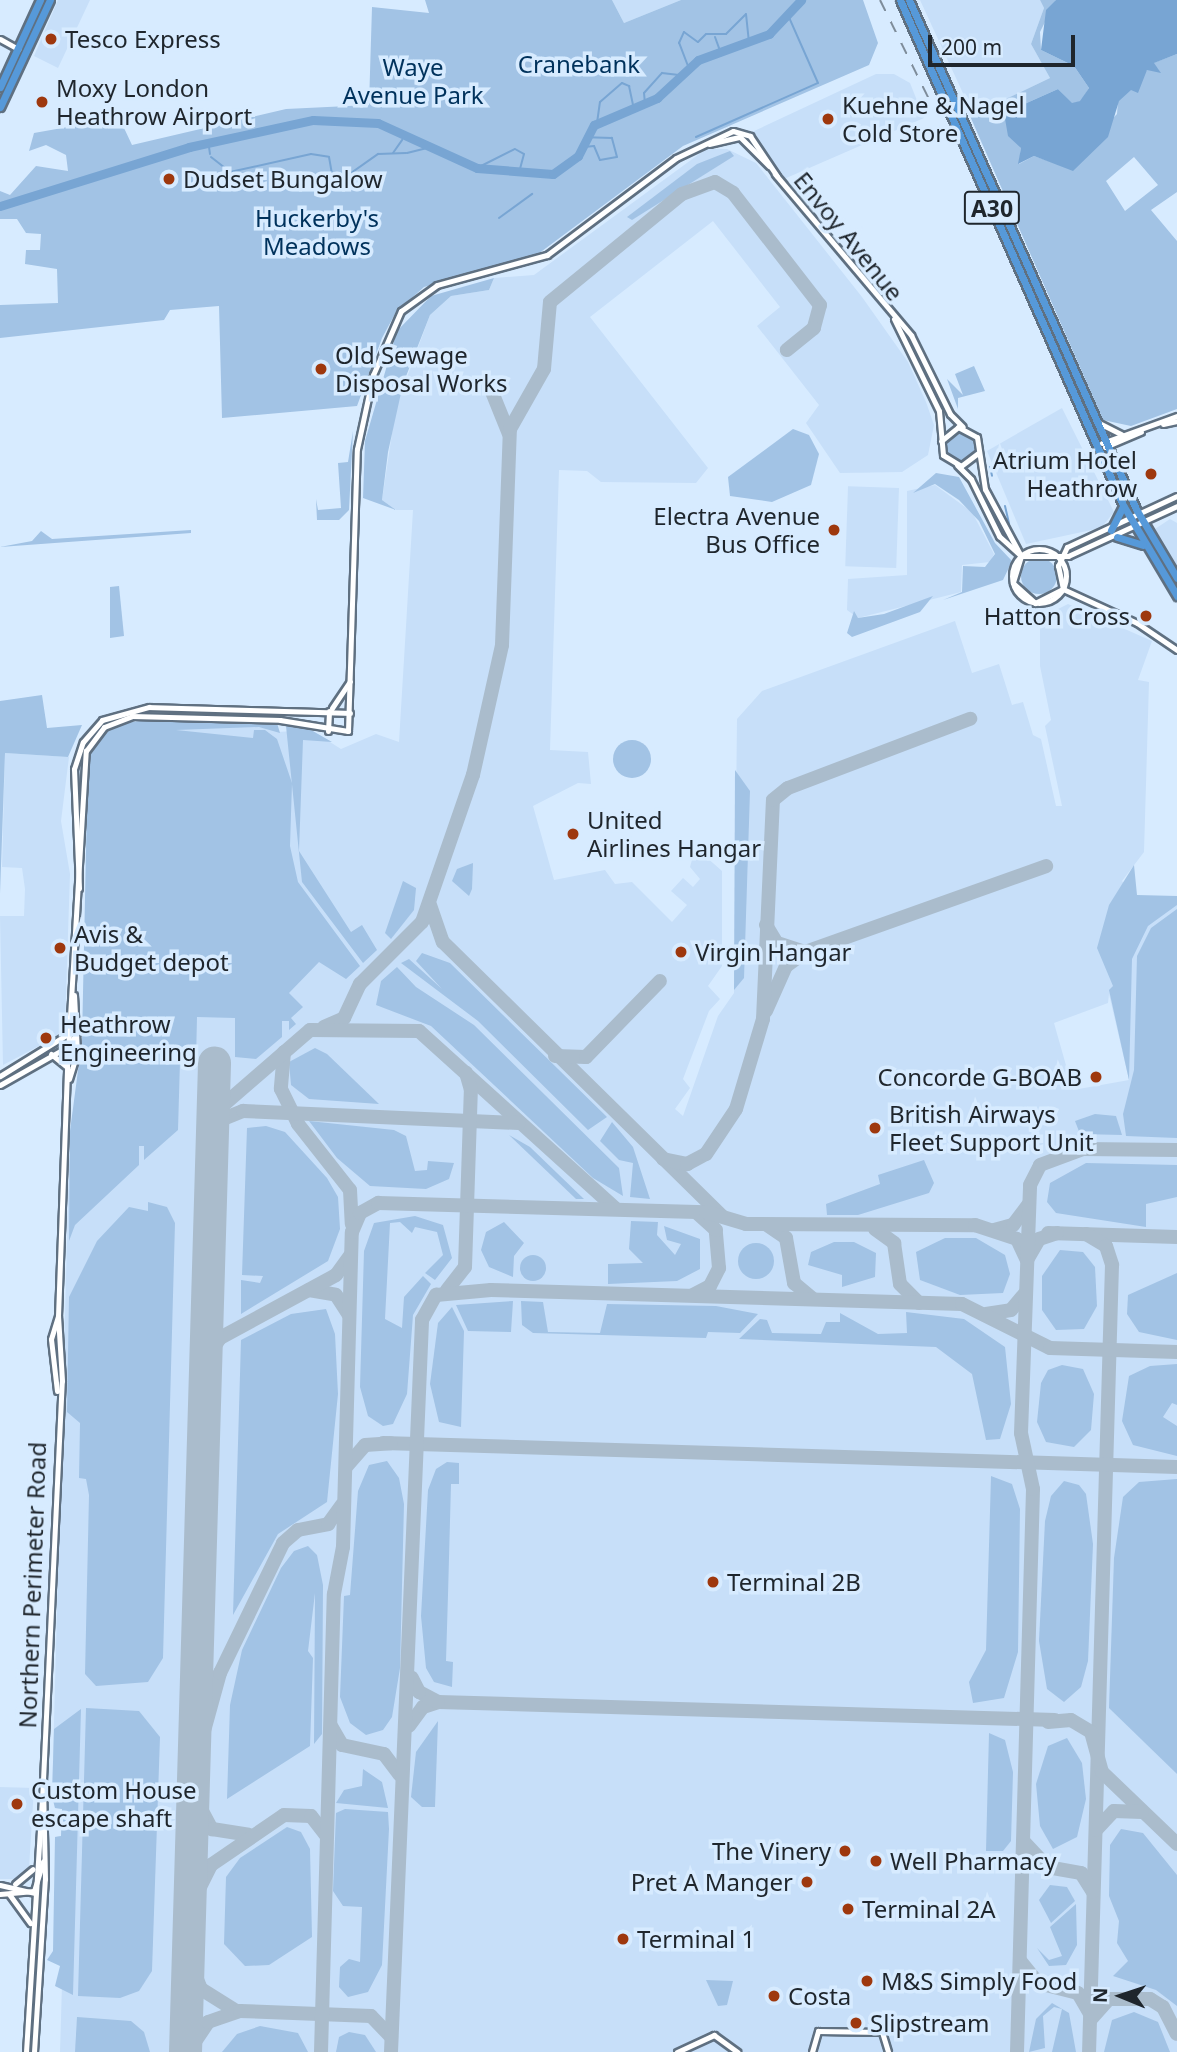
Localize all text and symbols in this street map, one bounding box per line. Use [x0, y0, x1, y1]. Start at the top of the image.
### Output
scale bar [932, 21, 1079, 65]
place label: Tesco Express [65, 25, 221, 53]
marker: Tesco Express [43, 31, 59, 47]
text: 200 m [941, 33, 1002, 61]
park label: Cranebank [518, 50, 640, 78]
park label: Waye Avenue Park [342, 53, 484, 109]
place label: Moxy London Heathrow Airport [56, 74, 252, 130]
place label: Kuehne & Nagel Cold Store [842, 91, 1025, 147]
marker: Moxy London Heathrow Airport [34, 94, 50, 110]
marker: Kuehne & Nagel Cold Store [820, 111, 836, 127]
place label: Dudset Bungalow [183, 165, 383, 193]
street label: Envoy Avenue [788, 166, 910, 306]
marker: Dudset Bungalow [161, 171, 177, 187]
road number: A30 [962, 188, 1022, 228]
park label: Huckerby's Meadows [255, 204, 379, 260]
place label: Old Sewage Disposal Works [335, 341, 507, 397]
marker: Old Sewage Disposal Works [313, 361, 329, 377]
place label: Atrium Hotel Heathrow [993, 446, 1137, 502]
marker: Atrium Hotel Heathrow [1143, 466, 1159, 482]
place label: Electra Avenue Bus Office [653, 502, 820, 558]
marker: Electra Avenue Bus Office [826, 522, 842, 538]
place label: Hatton Cross [984, 602, 1130, 630]
marker: Hatton Cross [1136, 606, 1156, 626]
place label: United Airlines Hangar [587, 806, 761, 862]
marker: United Airlines Hangar [565, 826, 581, 842]
place label: Avis & Budget depot [74, 920, 229, 976]
place label: Virgin Hangar [695, 938, 852, 966]
marker: Avis & Budget depot [52, 940, 68, 956]
marker: Virgin Hangar [673, 944, 689, 960]
place label: Heathrow Engineering [60, 1010, 197, 1066]
marker: Heathrow Engineering [38, 1030, 54, 1046]
place label: Concorde G-BOAB [877, 1063, 1082, 1091]
marker: Concorde G-BOAB [1088, 1069, 1104, 1085]
place label: British Airways Fleet Support Unit [889, 1100, 1094, 1156]
marker: British Airways Fleet Support Unit [867, 1120, 883, 1136]
street label: Northern Perimeter Road [13, 1441, 51, 1729]
place label: Terminal 2B [727, 1568, 861, 1596]
marker: Terminal 2B [705, 1574, 721, 1590]
place label: Custom House escape shaft [31, 1776, 197, 1832]
marker: Custom House escape shaft [9, 1796, 25, 1812]
place label: The Vinery [712, 1837, 831, 1865]
marker: The Vinery [837, 1843, 853, 1859]
place label: Well Pharmacy [890, 1847, 1056, 1875]
marker: Well Pharmacy [868, 1853, 884, 1869]
place label: Pret A Manger [631, 1868, 793, 1896]
marker: Pret A Manger [799, 1874, 815, 1890]
place label: Terminal 2A [862, 1895, 996, 1923]
marker: Terminal 2A [840, 1901, 856, 1917]
place label: Terminal 1 [637, 1925, 755, 1953]
marker: Terminal 1 [615, 1931, 631, 1947]
north arrow [1086, 1961, 1156, 2031]
place label: M&S Simply Food [881, 1967, 1077, 1995]
marker: M&S Simply Food [859, 1973, 875, 1989]
place label: Costa [788, 1982, 851, 2010]
text: N [1087, 1987, 1113, 2003]
marker: Costa [766, 1988, 782, 2004]
place label: Slipstream [870, 2009, 989, 2037]
marker: Slipstream [848, 2015, 864, 2031]

